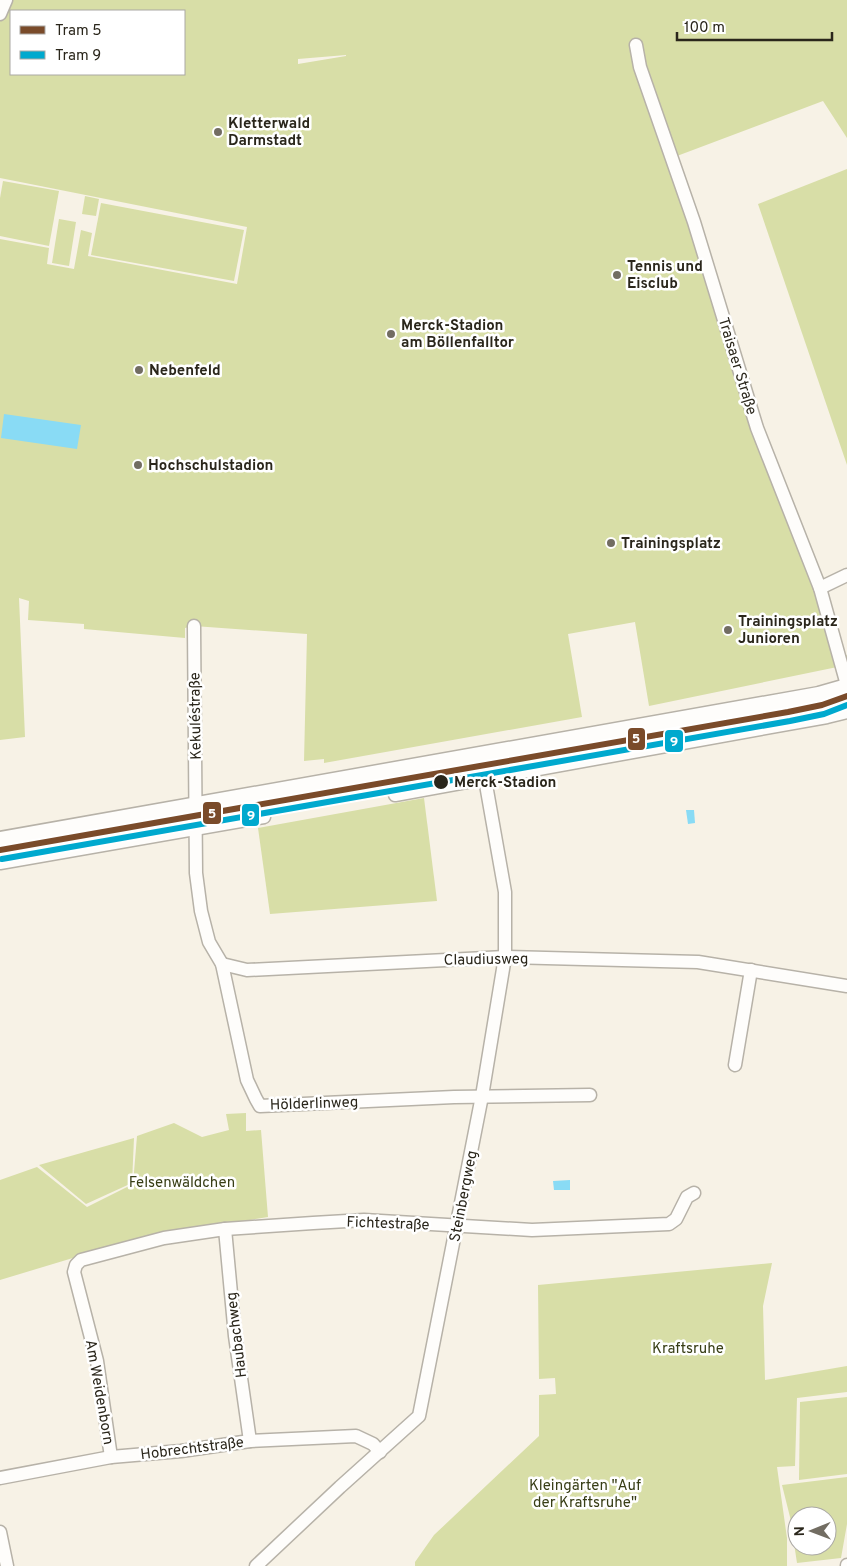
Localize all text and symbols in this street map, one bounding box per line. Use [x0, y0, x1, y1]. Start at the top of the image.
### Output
legend [10, 10, 185, 75]
scale bar [677, 10, 832, 42]
text: 100 m [684, 19, 725, 38]
text: Tram 5 [55, 22, 102, 41]
text: Tram 9 [55, 47, 101, 66]
place label: Kletterwald Darmstadt [228, 115, 310, 151]
marker: Kletterwald Darmstadt [212, 126, 224, 138]
place label: Tennis und Eisclub [627, 258, 703, 294]
marker: Tennis und Eisclub [611, 269, 623, 281]
street label: Traisaer Straße [713, 315, 760, 417]
place label: Merck-Stadion am Böllenfalltor [401, 317, 515, 353]
marker: Merck-Stadion am Böllenfalltor [385, 328, 397, 340]
place label: Nebenfeld [149, 362, 221, 381]
marker: Nebenfeld [133, 364, 145, 376]
place label: Hochschulstadion [148, 457, 273, 476]
marker: Hochschulstadion [132, 459, 144, 471]
place label: Trainingsplatz [621, 535, 721, 554]
marker: Trainingsplatz [605, 537, 617, 549]
place label: Trainingsplatz Junioren [738, 613, 838, 649]
marker: Trainingsplatz Junioren [722, 624, 734, 636]
street label: Kekuléstraße [186, 672, 207, 760]
line badge: 5 [627, 727, 646, 751]
line badge: 9 [664, 729, 684, 753]
text: 5 [632, 731, 640, 748]
text: 9 [670, 734, 678, 751]
marker: Merck-Stadion [432, 773, 450, 791]
place label: Merck-Stadion [454, 774, 556, 793]
line badge: 5 [202, 801, 222, 825]
line badge: 9 [241, 803, 260, 827]
text: 5 [208, 806, 216, 823]
text: 9 [247, 808, 255, 825]
street label: Claudiusweg [443, 950, 529, 971]
street label: Hölderlinweg [269, 1093, 359, 1116]
street label: Steinbergweg [446, 1149, 483, 1244]
park label: Felsenwäldchen [129, 1174, 235, 1193]
street label: Fichtestraße [346, 1214, 430, 1235]
street label: Haubachweg [223, 1291, 252, 1379]
street label: Am Weidenborn [80, 1338, 117, 1446]
park label: Kraftsruhe [652, 1340, 724, 1359]
street label: Hobrechtstraße [139, 1434, 245, 1465]
park label: Kleingärten "Auf der Kraftsruhe" [529, 1477, 641, 1513]
north arrow [787, 1506, 837, 1556]
text: N [792, 1526, 809, 1536]

